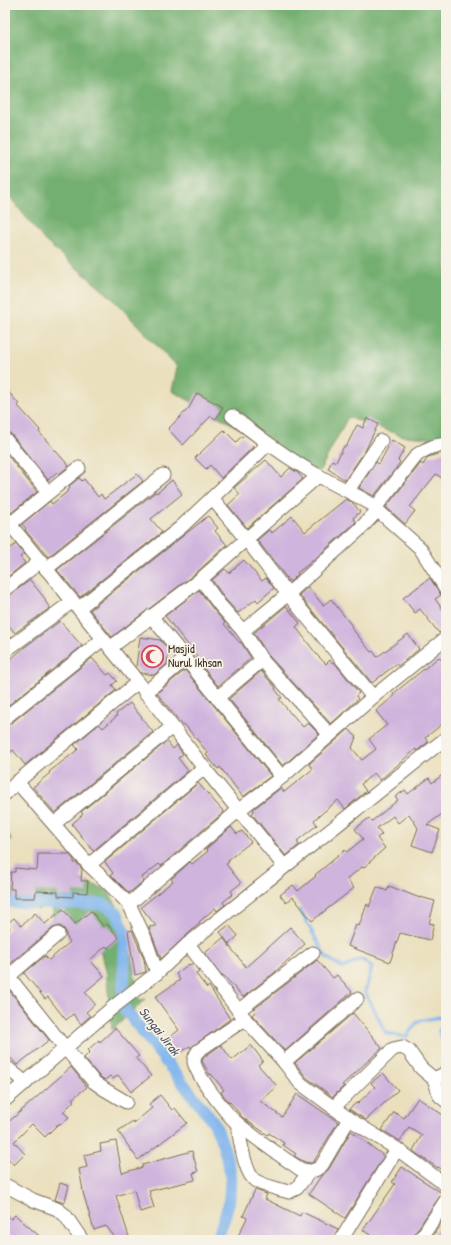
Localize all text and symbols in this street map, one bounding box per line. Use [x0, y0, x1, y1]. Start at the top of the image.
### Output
place label: Masjid Nurul Ikhsan [168, 640, 222, 671]
mosque icon: Masjid Nurul Ikhsan [140, 643, 166, 669]
water label: Sungai Jirak [135, 1003, 186, 1061]

